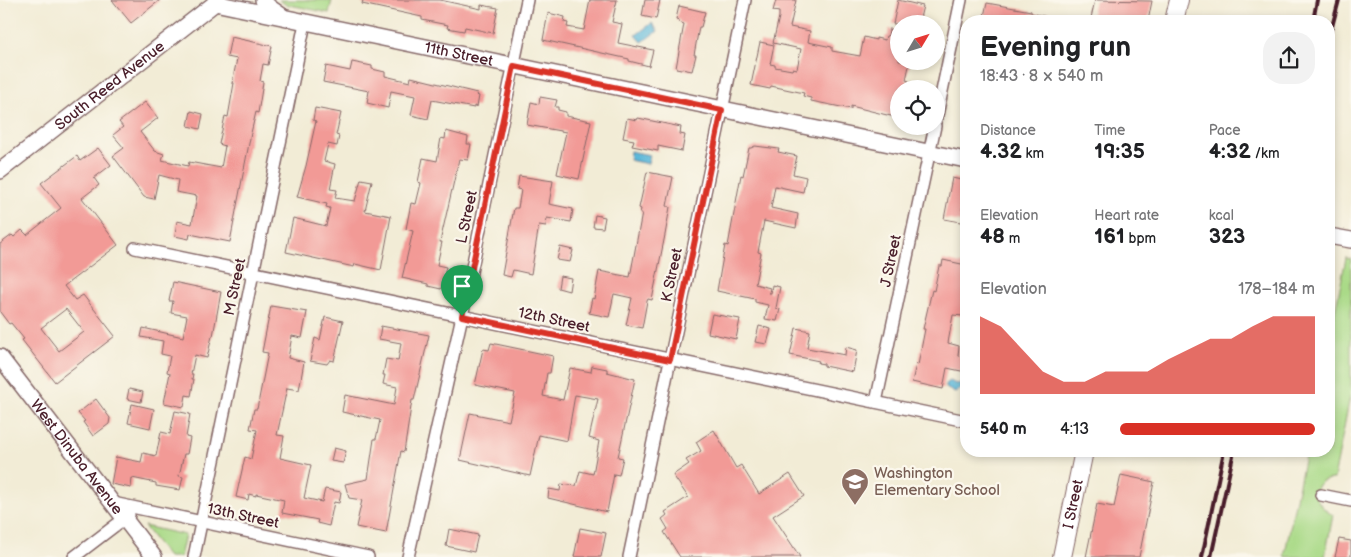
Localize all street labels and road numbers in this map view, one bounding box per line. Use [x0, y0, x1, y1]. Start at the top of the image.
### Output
street label: South Reed Avenue [51, 37, 168, 134]
street label: 11th Street [423, 38, 495, 70]
street label: L Street [452, 188, 482, 245]
street label: J Street [876, 233, 906, 289]
street label: K Street [657, 246, 687, 304]
street label: M Street [220, 256, 250, 317]
street label: 12th Street [517, 303, 592, 337]
street label: West Dinuba Avenue [26, 395, 127, 518]
street label: I Street [1059, 478, 1087, 530]
street label: 13th Street [205, 499, 281, 533]

